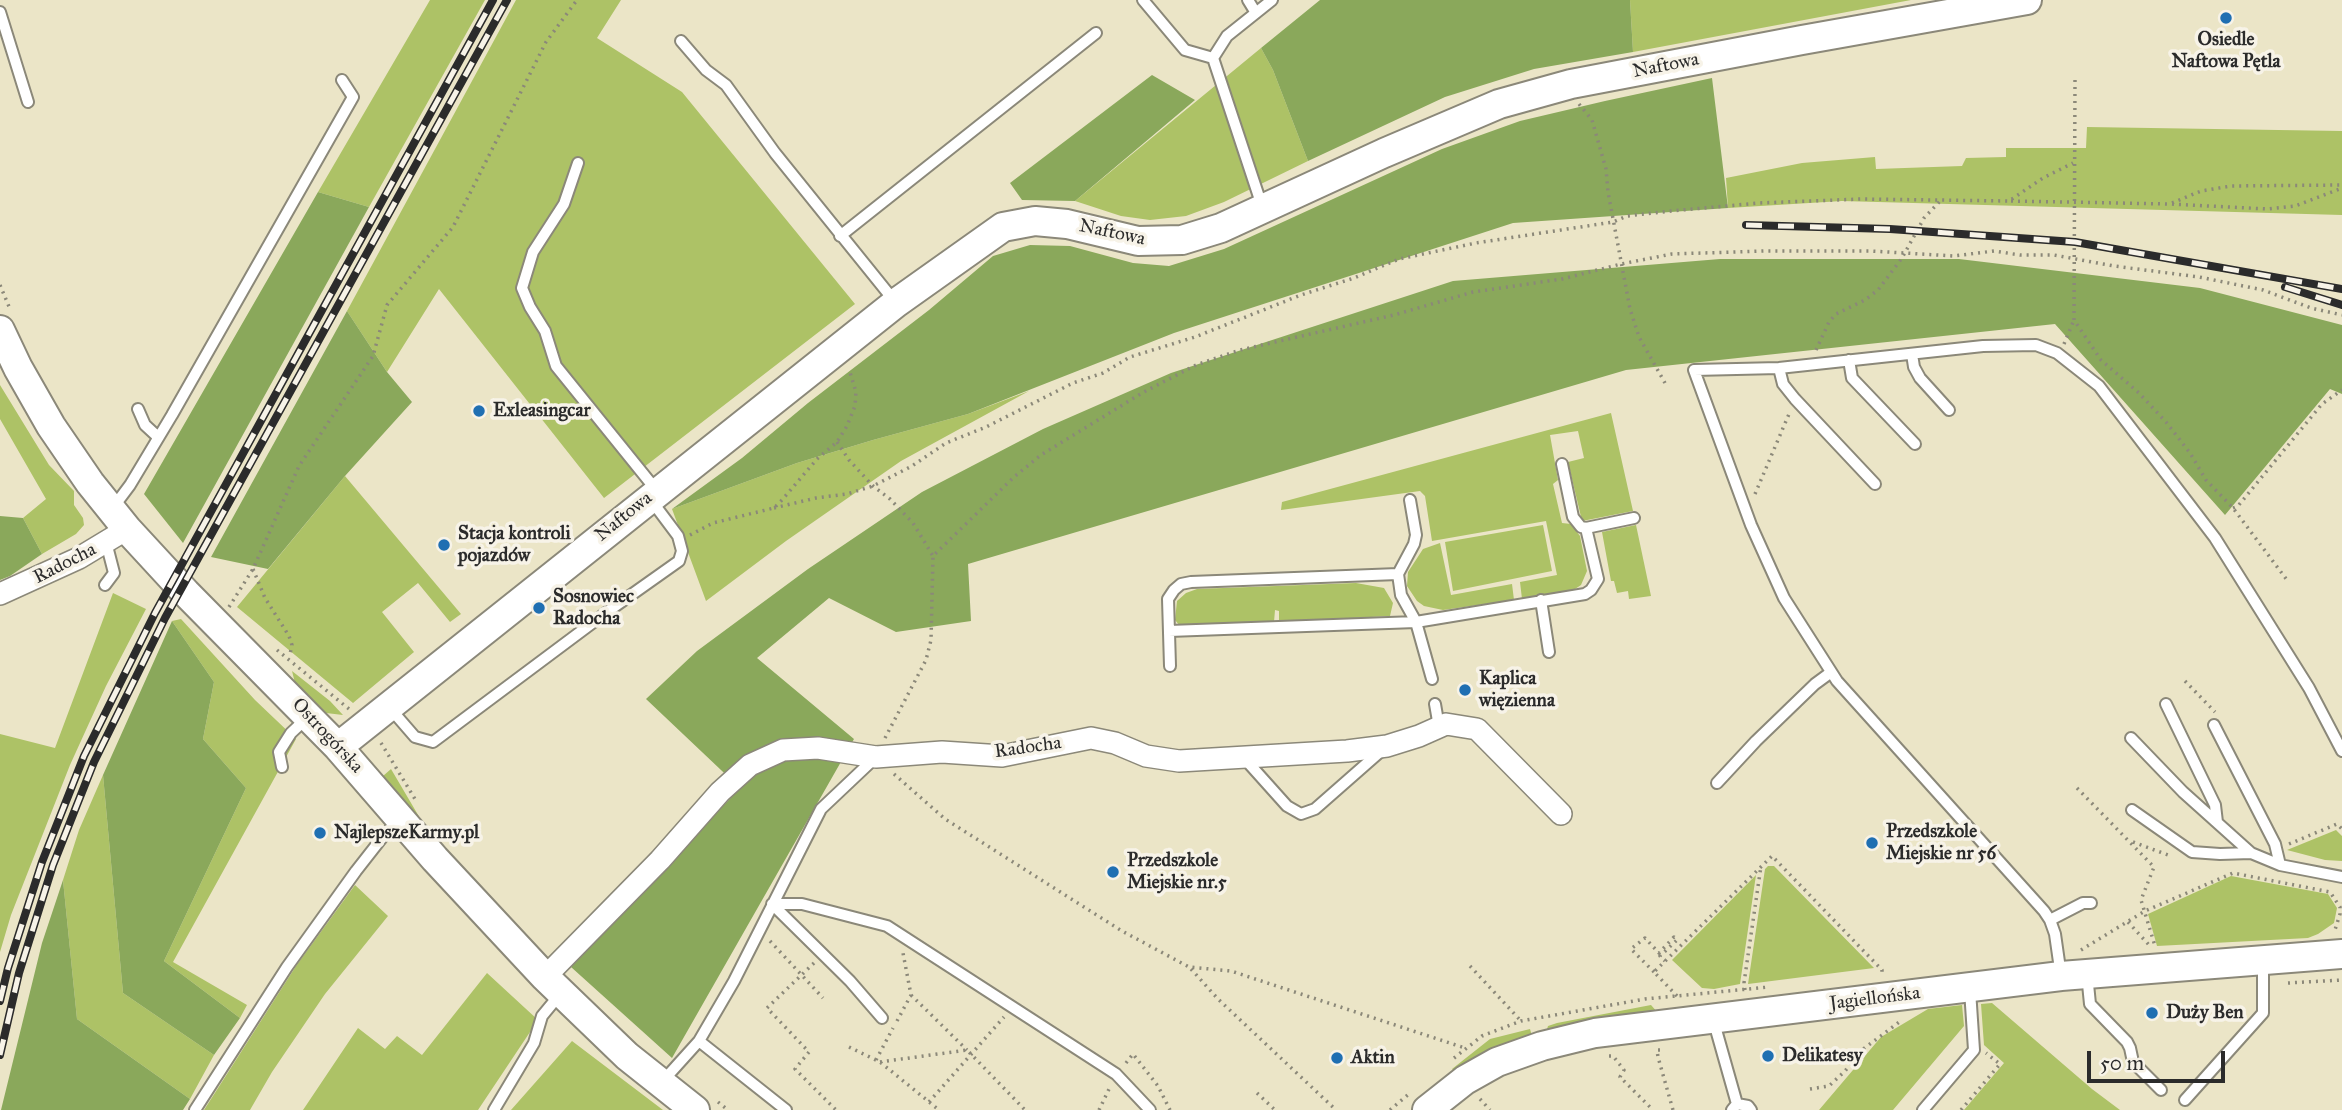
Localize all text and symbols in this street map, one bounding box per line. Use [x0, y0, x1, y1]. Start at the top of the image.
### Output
marker: Osiedle Naftowa Pętla [2218, 10, 2234, 26]
place label: Osiedle Naftowa Pętla [2171, 29, 2281, 73]
street label: Naftowa [1631, 48, 1701, 84]
street label: Naftowa [1077, 215, 1147, 251]
place label: Exleasingcar [493, 400, 591, 422]
marker: Exleasingcar [471, 403, 487, 419]
street label: Naftowa [591, 487, 657, 547]
place label: Stacja kontroli pojazdów [458, 523, 571, 567]
marker: Stacja kontroli pojazdów [436, 537, 452, 553]
street label: Radocha [30, 539, 100, 589]
place label: Sosnowiec Radocha [553, 586, 634, 630]
marker: Sosnowiec Radocha [531, 600, 547, 616]
place label: Kaplica więzienna [1479, 668, 1555, 712]
marker: Kaplica więzienna [1457, 682, 1473, 698]
street label: Ostrogórska [287, 694, 367, 778]
street label: Radocha [993, 732, 1063, 764]
place label: Przedszkole Miejskie nr 56 [1886, 821, 1996, 865]
place label: NajlepszeKarmy.pl [334, 822, 479, 844]
marker: NajlepszeKarmy.pl [312, 825, 328, 841]
marker: Przedszkole Miejskie nr 56 [1864, 835, 1880, 851]
place label: Przedszkole Miejskie nr.5 [1127, 850, 1227, 894]
marker: Przedszkole Miejskie nr.5 [1105, 864, 1121, 880]
street label: Jagiellońska [1828, 982, 1922, 1016]
place label: Duży Ben [2166, 1002, 2244, 1024]
marker: Duży Ben [2144, 1005, 2160, 1021]
scale bar [2090, 1036, 2228, 1080]
place label: Delikatesy [1782, 1045, 1863, 1067]
place label: Aktin [1351, 1047, 1395, 1069]
marker: Delikatesy [1760, 1048, 1776, 1064]
marker: Aktin [1329, 1050, 1345, 1066]
text: 50 m [2100, 1050, 2144, 1076]

